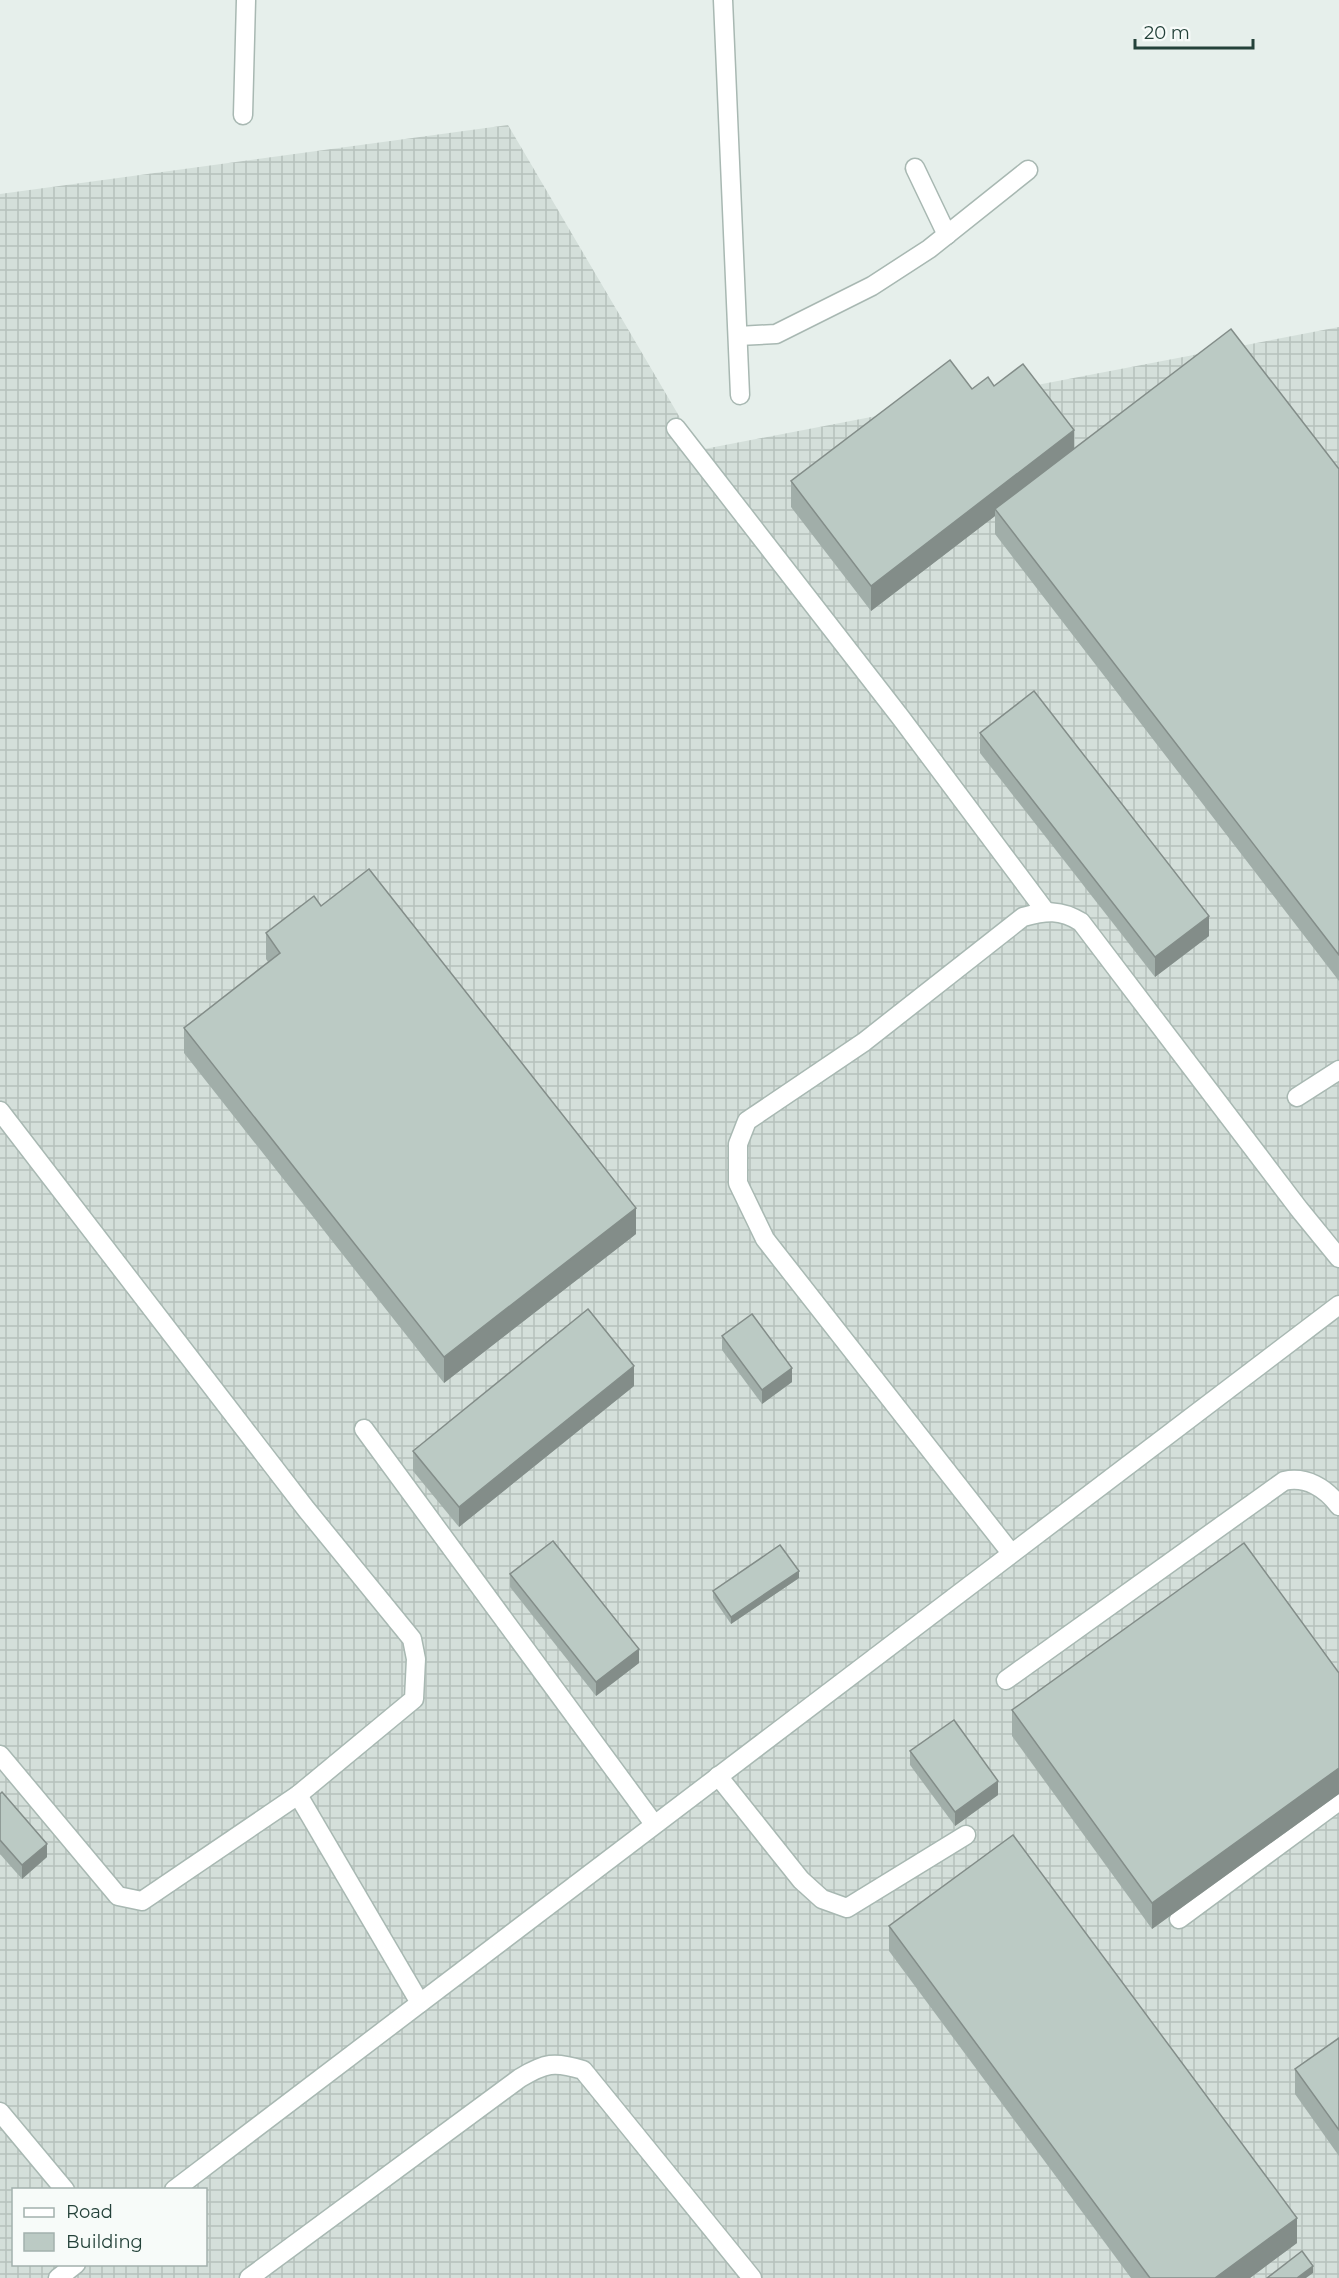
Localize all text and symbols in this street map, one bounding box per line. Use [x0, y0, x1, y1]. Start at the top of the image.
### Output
scale bar [1135, 12, 1254, 50]
text: 20 m [1144, 22, 1190, 44]
legend [12, 2188, 207, 2266]
text: Road [66, 2201, 113, 2223]
text: Building [66, 2231, 143, 2253]

